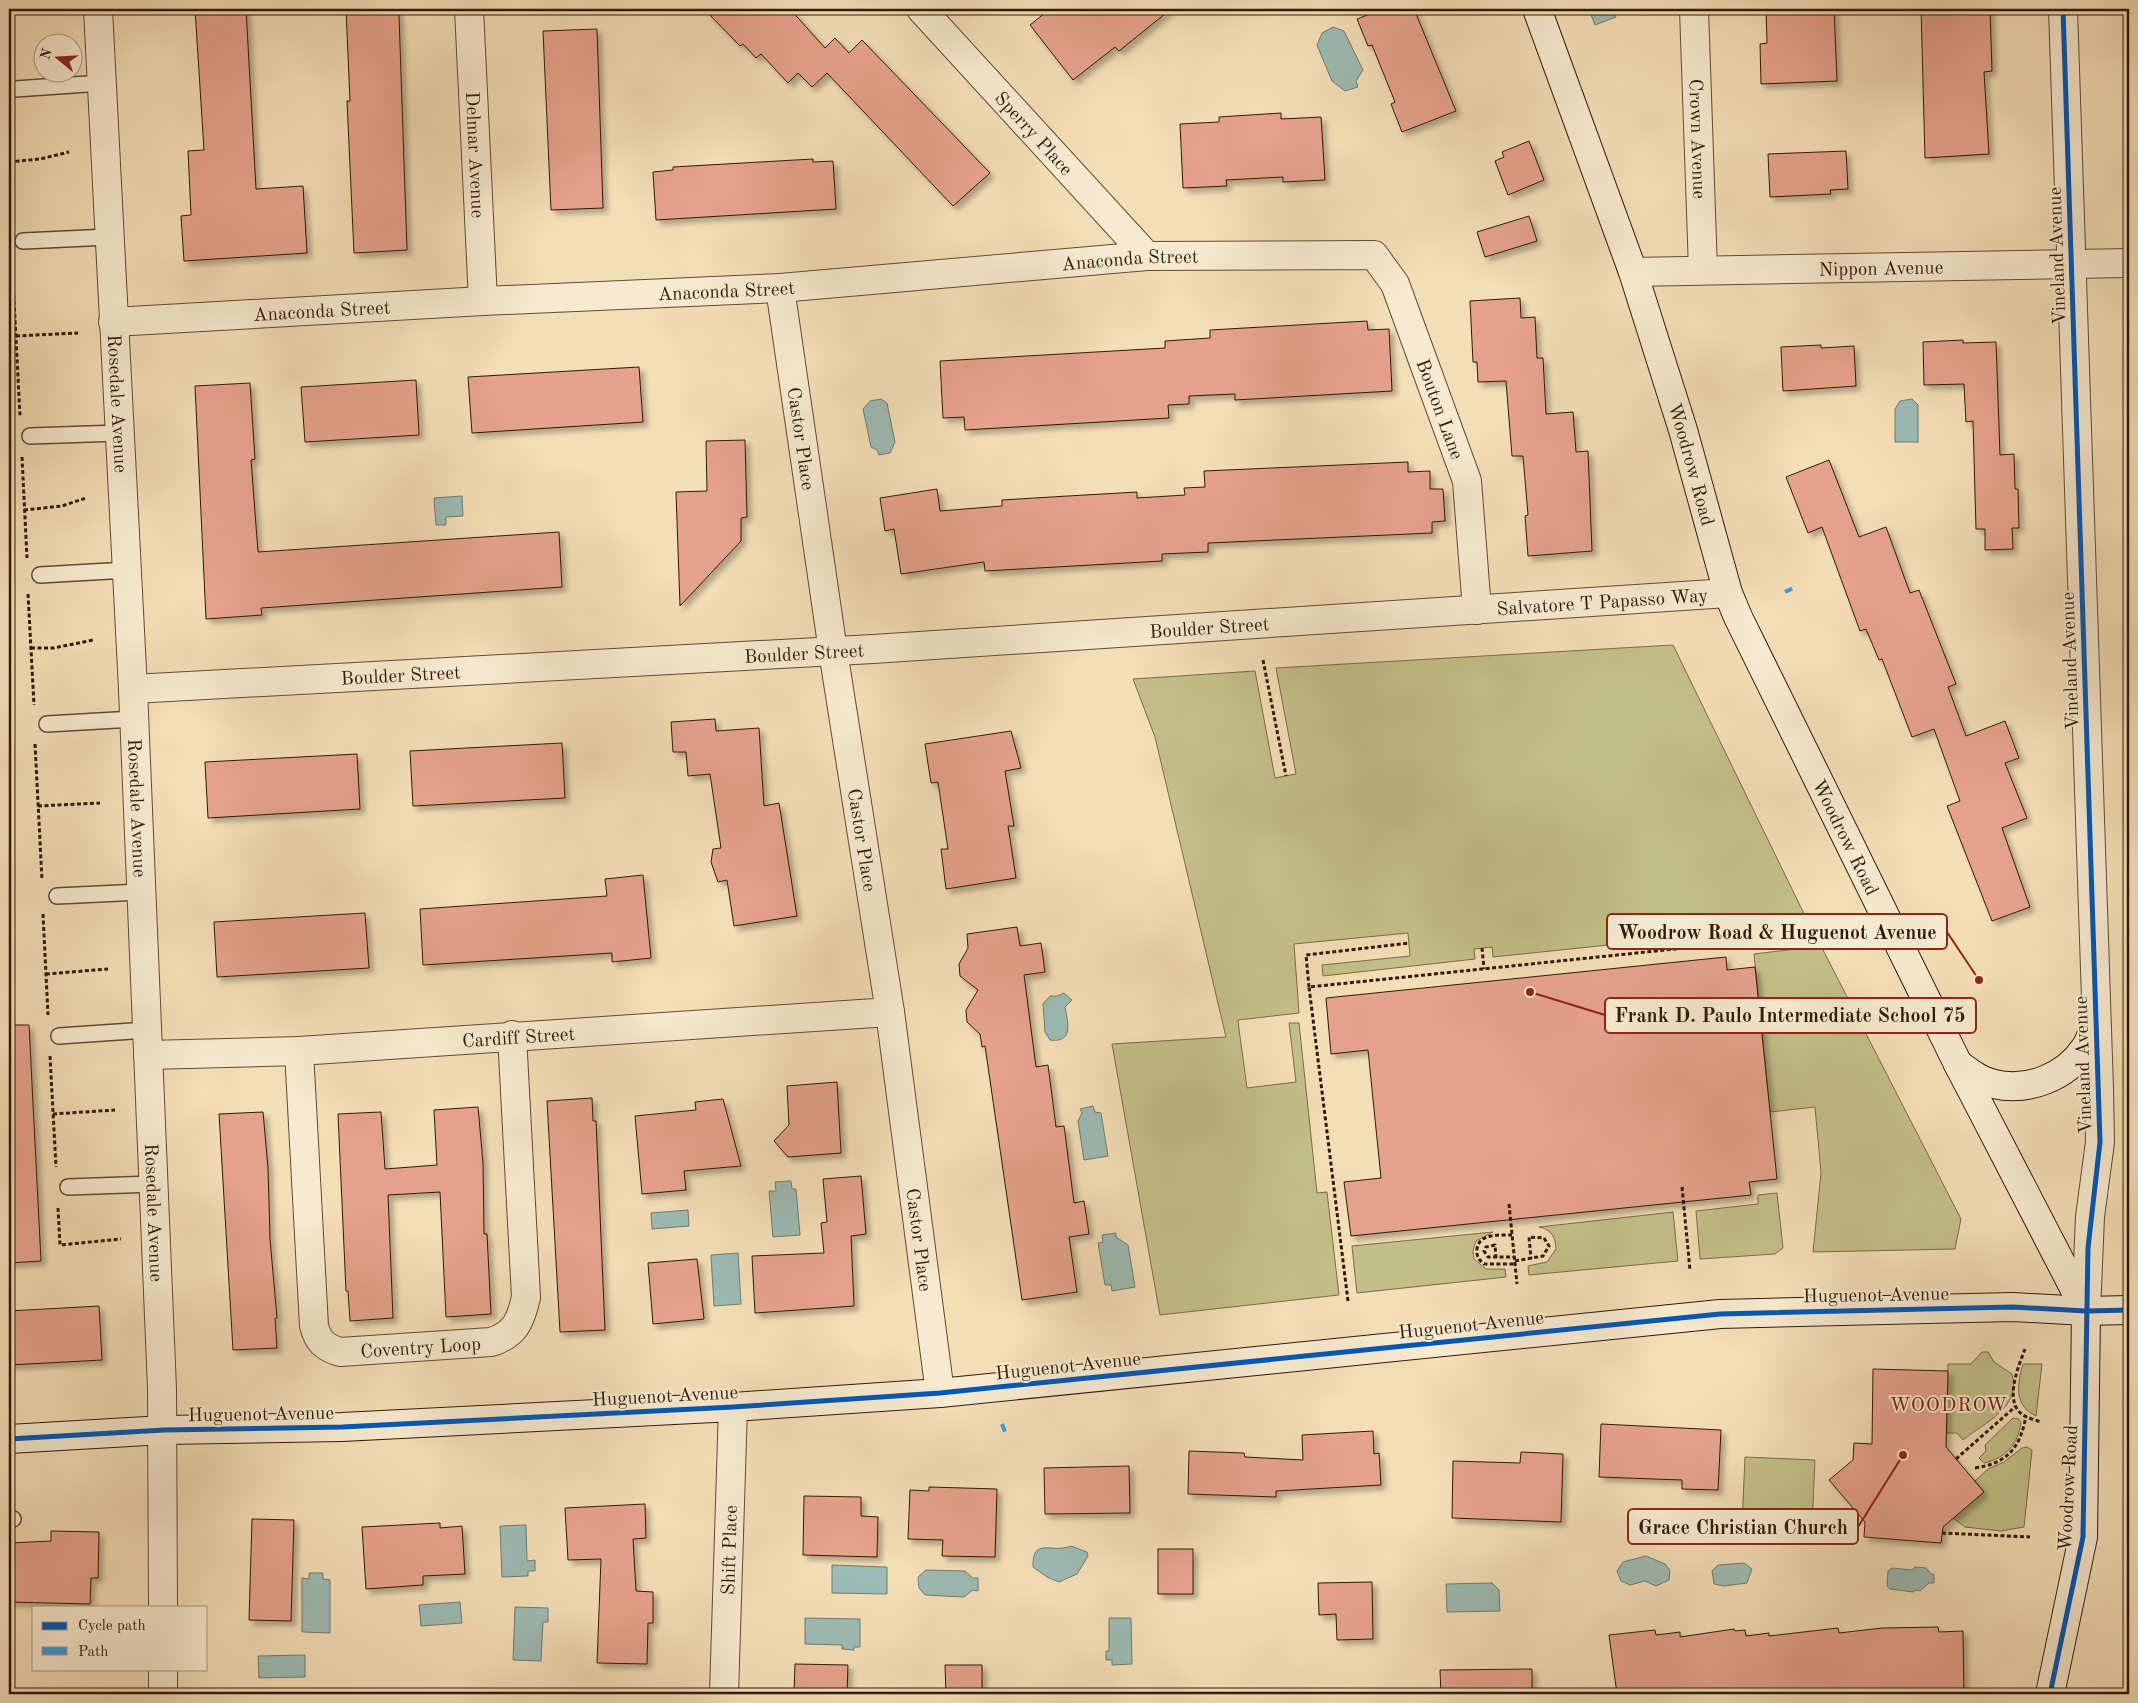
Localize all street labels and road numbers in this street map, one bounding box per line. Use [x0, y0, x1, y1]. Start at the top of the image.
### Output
street label: Crown Avenue [1684, 79, 1708, 200]
street label: Sperry Place [990, 89, 1075, 180]
street label: Delmar Avenue [461, 91, 486, 219]
street label: Vineland Avenue [2047, 186, 2070, 325]
street label: Anaconda Street [1061, 249, 1198, 275]
street label: Nippon Avenue [1818, 259, 1944, 281]
street label: Anaconda Street [657, 280, 796, 305]
street label: Anaconda Street [253, 299, 391, 326]
street label: Rosedale Avenue [103, 334, 129, 473]
street label: Bouton Lane [1411, 357, 1465, 463]
street label: Castor Place [783, 386, 816, 492]
street label: Woodrow Road [1663, 401, 1716, 528]
street label: Salvatore T Papasso Way [1496, 587, 1709, 620]
street label: Vineland Avenue [2060, 591, 2083, 730]
street label: Boulder Street [1149, 616, 1270, 643]
street label: Boulder Street [744, 642, 865, 668]
street label: Boulder Street [340, 664, 461, 690]
street label: Rosedale Avenue [123, 738, 148, 878]
street label: Woodrow Road [1808, 777, 1881, 899]
street label: Castor Place [843, 787, 878, 893]
street label: Vineland Avenue [2073, 995, 2096, 1134]
street label: Cardiff Street [461, 1026, 576, 1052]
street label: Rosedale Avenue [140, 1143, 165, 1283]
street label: Castor Place [901, 1187, 934, 1293]
street label: Huguenot Avenue [1803, 1286, 1949, 1307]
street label: Huguenot Avenue [1398, 1309, 1545, 1344]
street label: Coventry Loop [360, 1336, 482, 1363]
street label: Huguenot Avenue [995, 1350, 1142, 1385]
street label: Huguenot Avenue [592, 1384, 739, 1411]
street label: Huguenot Avenue [188, 1405, 334, 1426]
street label: Woodrow Road [2057, 1424, 2082, 1552]
street label: Shift Place [720, 1505, 742, 1595]

